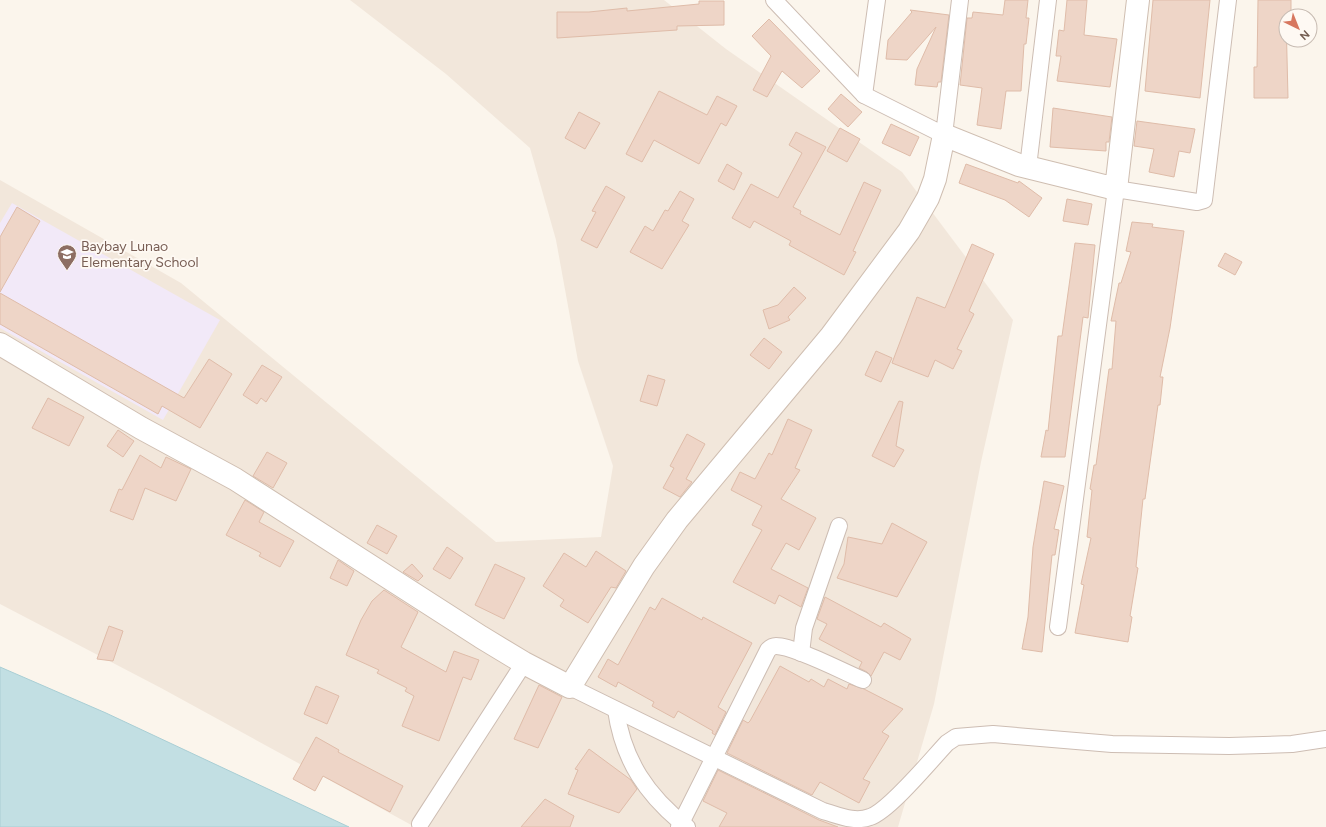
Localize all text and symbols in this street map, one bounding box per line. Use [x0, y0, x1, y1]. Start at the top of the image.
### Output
north arrow [1278, 8, 1318, 48]
text: N [1297, 27, 1312, 43]
place label: Baybay Lunao Elementary School [81, 238, 199, 271]
school or university icon: Baybay Lunao Elementary School [56, 243, 78, 271]

